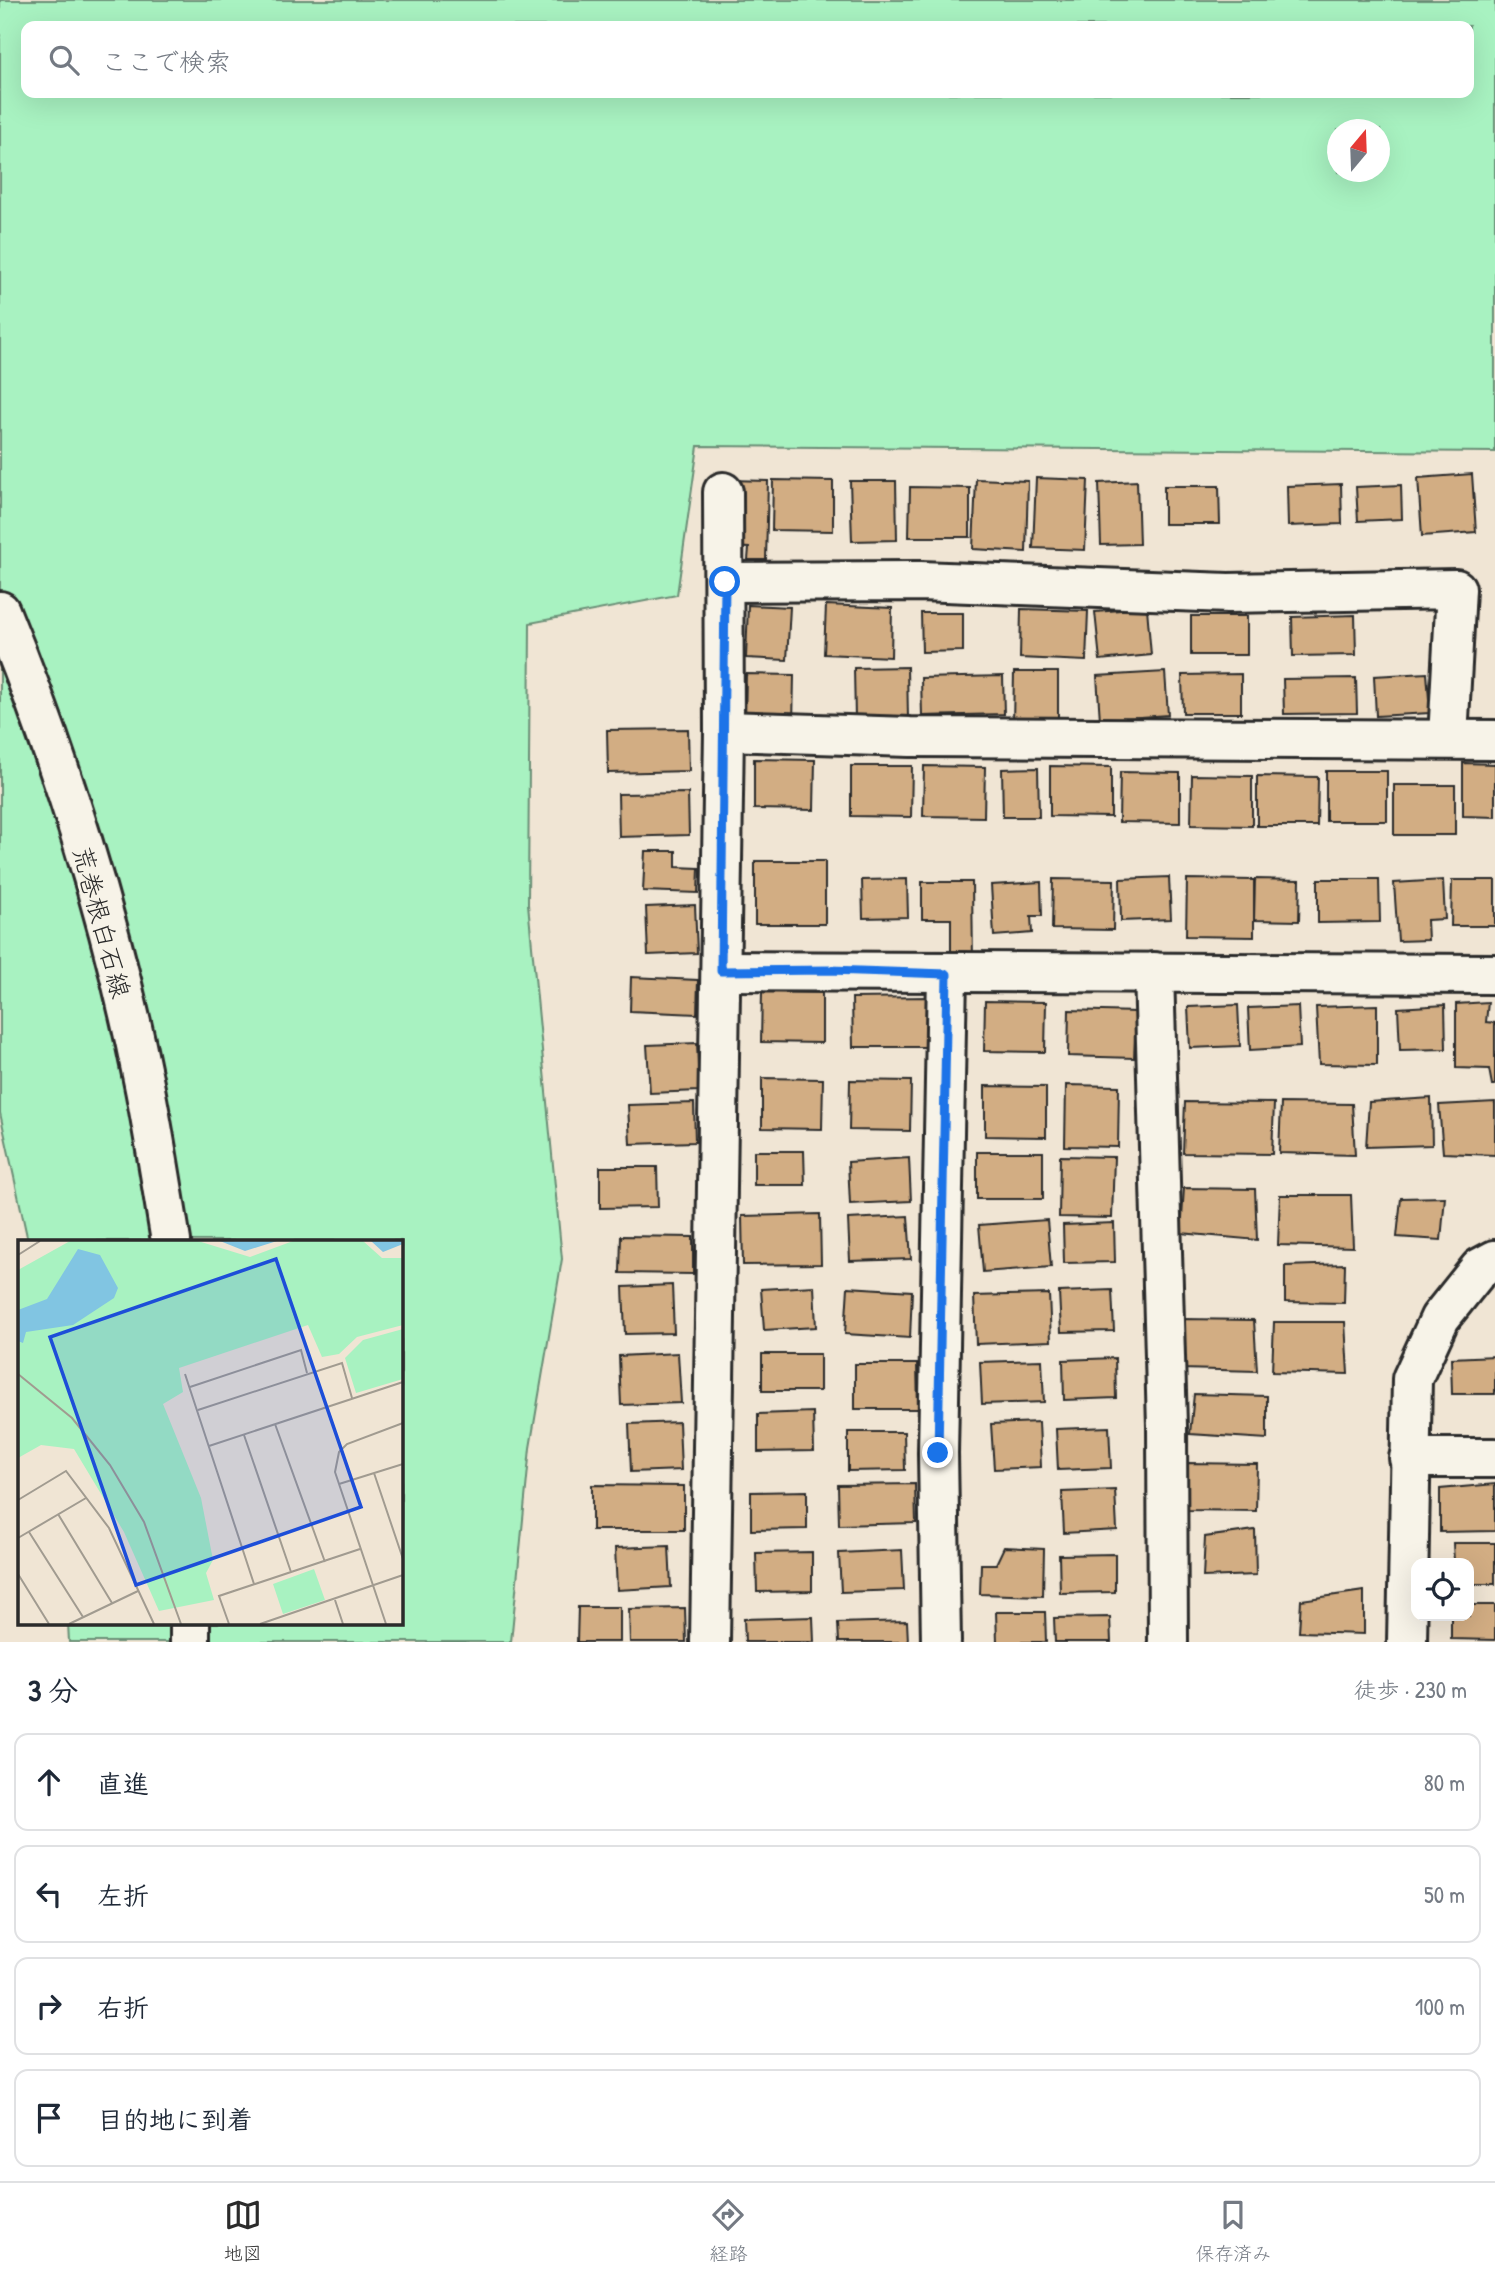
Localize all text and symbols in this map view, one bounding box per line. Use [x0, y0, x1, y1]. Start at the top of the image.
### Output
search box [21, 21, 1474, 98]
icon: search [45, 41, 83, 79]
text: ここで検索 [101, 44, 231, 79]
north arrow [1327, 119, 1390, 182]
route start [709, 566, 740, 597]
street label: 荒巻根白石線 [65, 842, 139, 1002]
inset map [18, 1240, 402, 1624]
route end [922, 1437, 953, 1468]
map controls [1411, 1558, 1474, 1621]
button: locate [1411, 1558, 1474, 1621]
text: 3 分 [28, 1670, 78, 1710]
text: 徒歩 · 230 m [1354, 1674, 1467, 1705]
icon: ahead [30, 1763, 68, 1801]
text: 直進 [97, 1766, 149, 1801]
text: 80 m [1424, 1767, 1465, 1798]
icon: left [30, 1875, 68, 1913]
text: 左折 [97, 1878, 149, 1913]
text: 50 m [1424, 1879, 1465, 1910]
icon: right [30, 1987, 68, 2025]
text: 右折 [97, 1990, 149, 2025]
text: 100 m [1415, 1991, 1465, 2022]
icon: arrive [30, 2099, 68, 2137]
text: 目的地に到着 [97, 2102, 253, 2137]
tab: 地図 [224, 2196, 262, 2266]
tab: 経路 [709, 2196, 747, 2266]
tab: 保存済み [1195, 2196, 1271, 2266]

